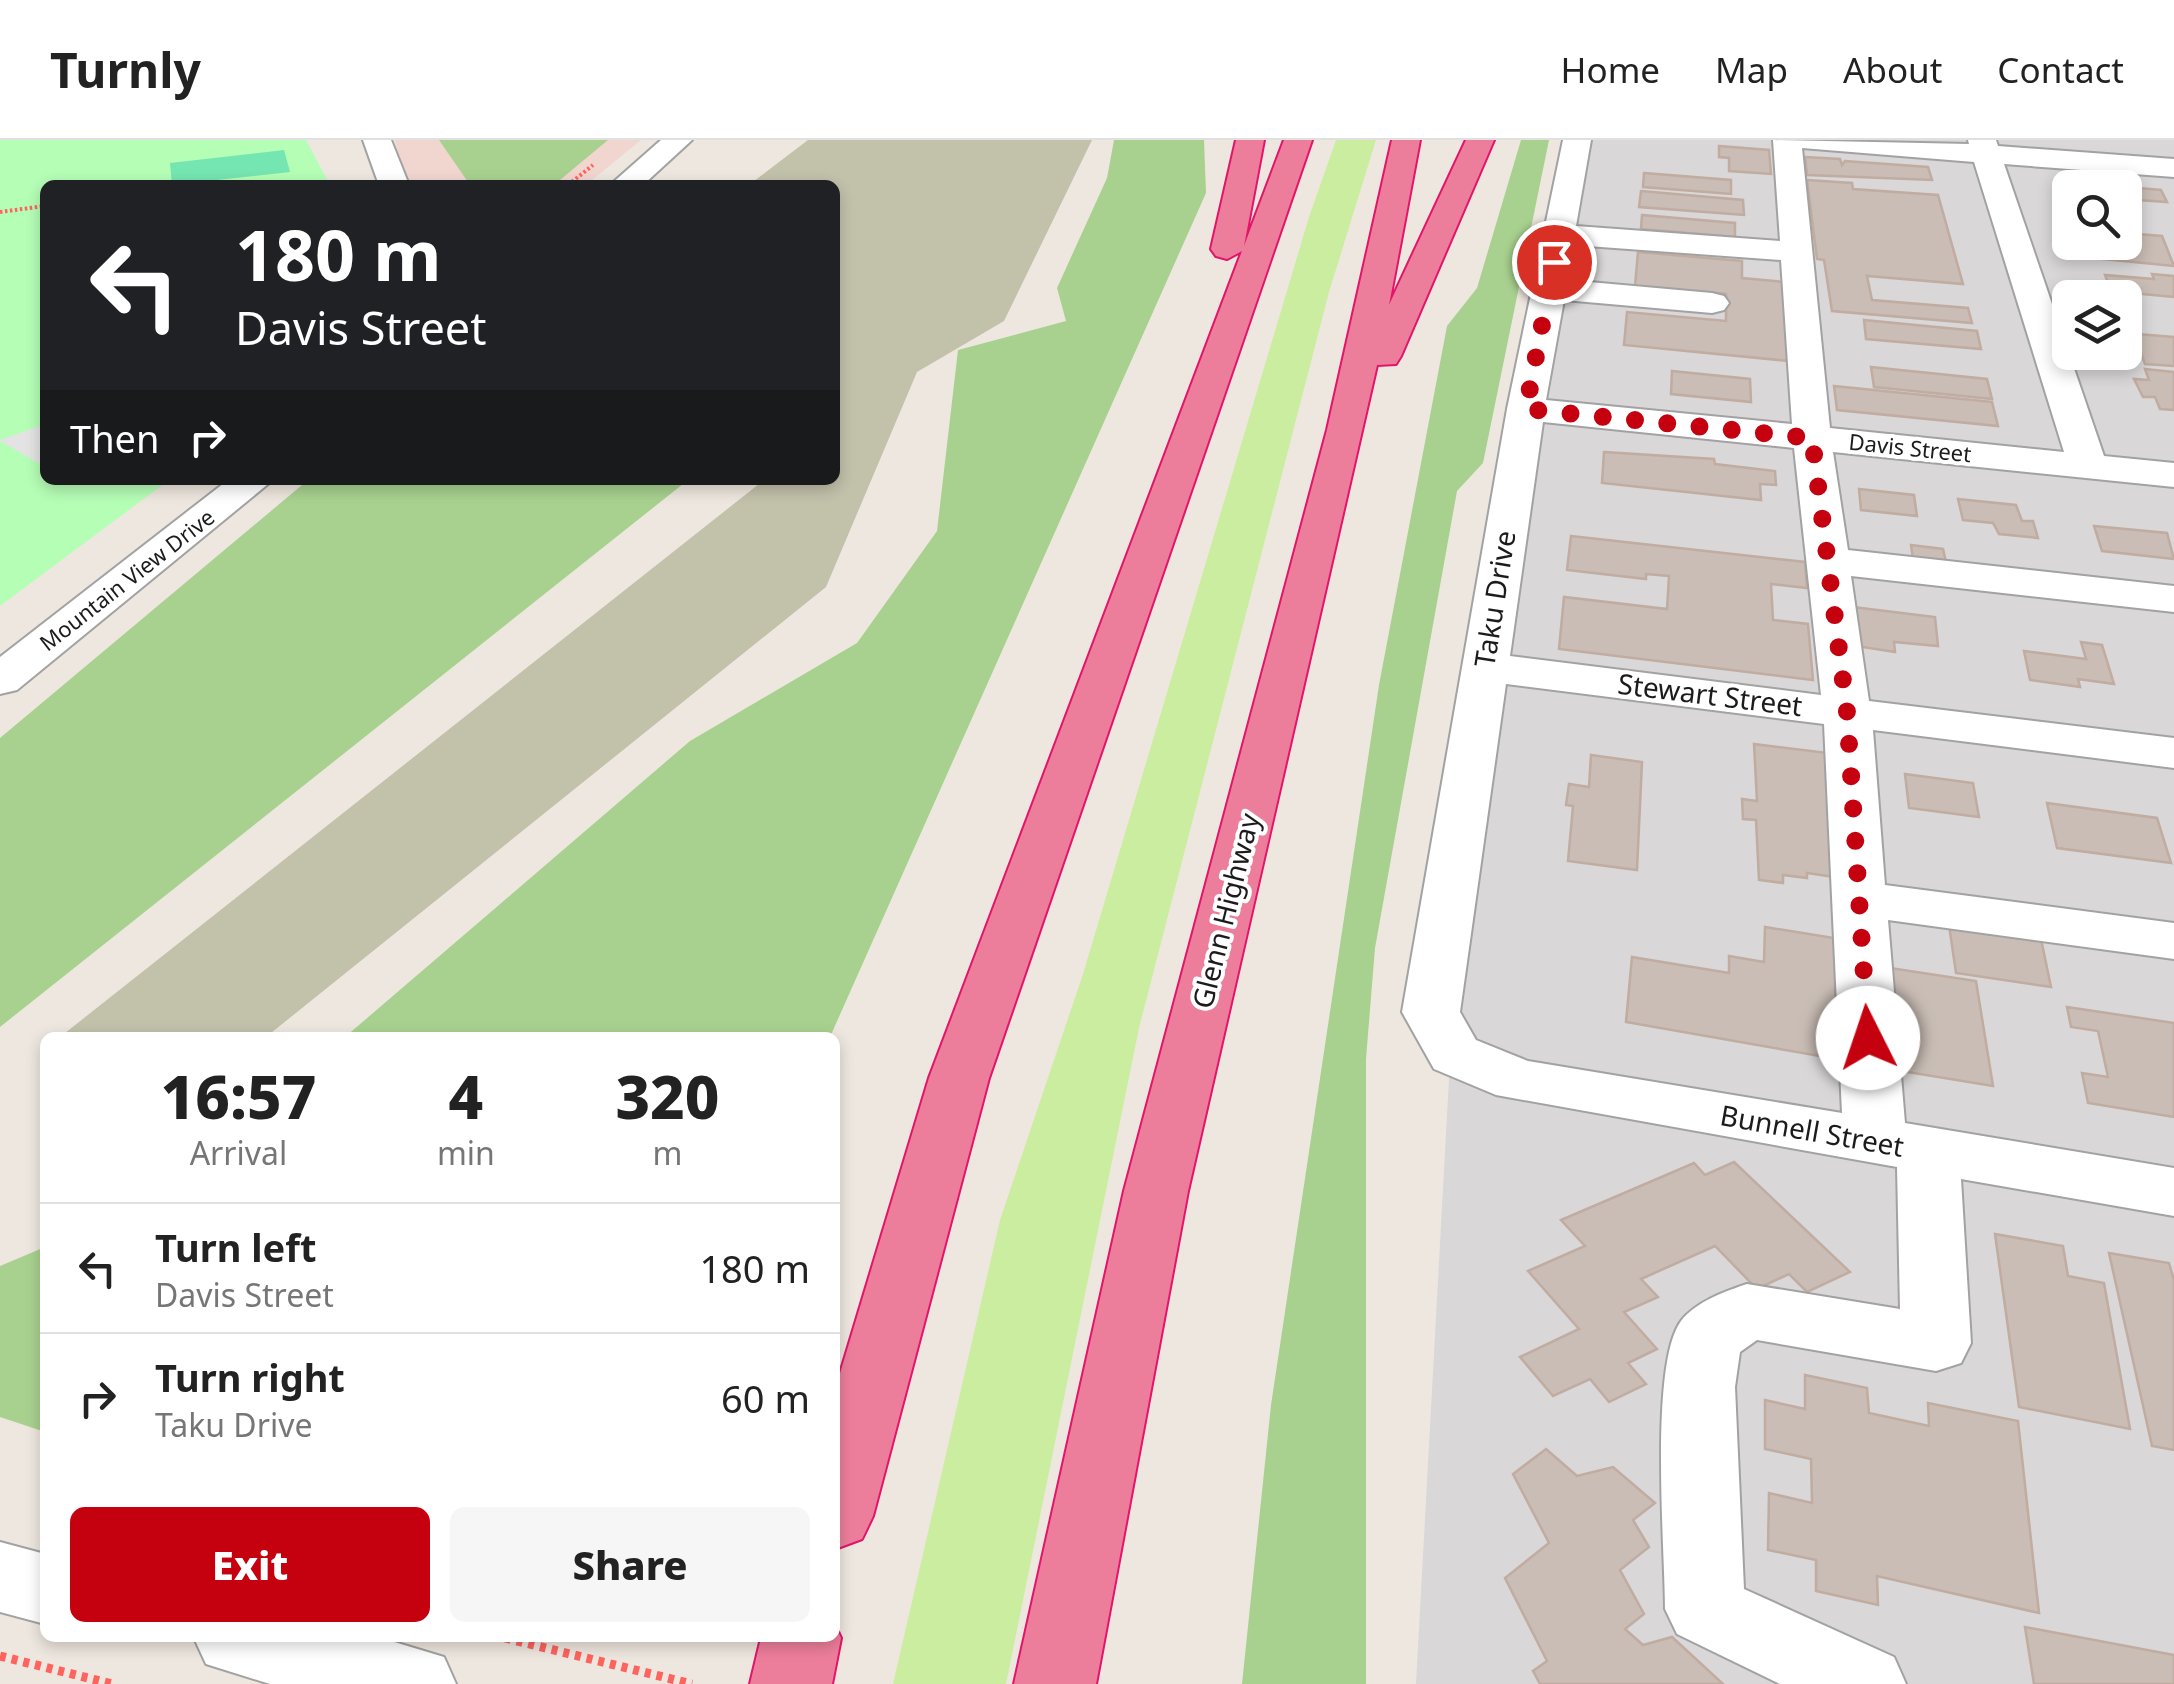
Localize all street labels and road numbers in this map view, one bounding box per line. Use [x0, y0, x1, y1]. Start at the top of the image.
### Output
street label: Davis Street [1847, 426, 1973, 468]
street label: Mountain View Drive [33, 502, 220, 657]
street label: Taku Drive [1464, 528, 1524, 670]
street label: Stewart Street [1616, 664, 1805, 724]
street label: Glenn Highway [1182, 809, 1268, 1012]
street label: Bunnell Street [1717, 1095, 1907, 1165]

